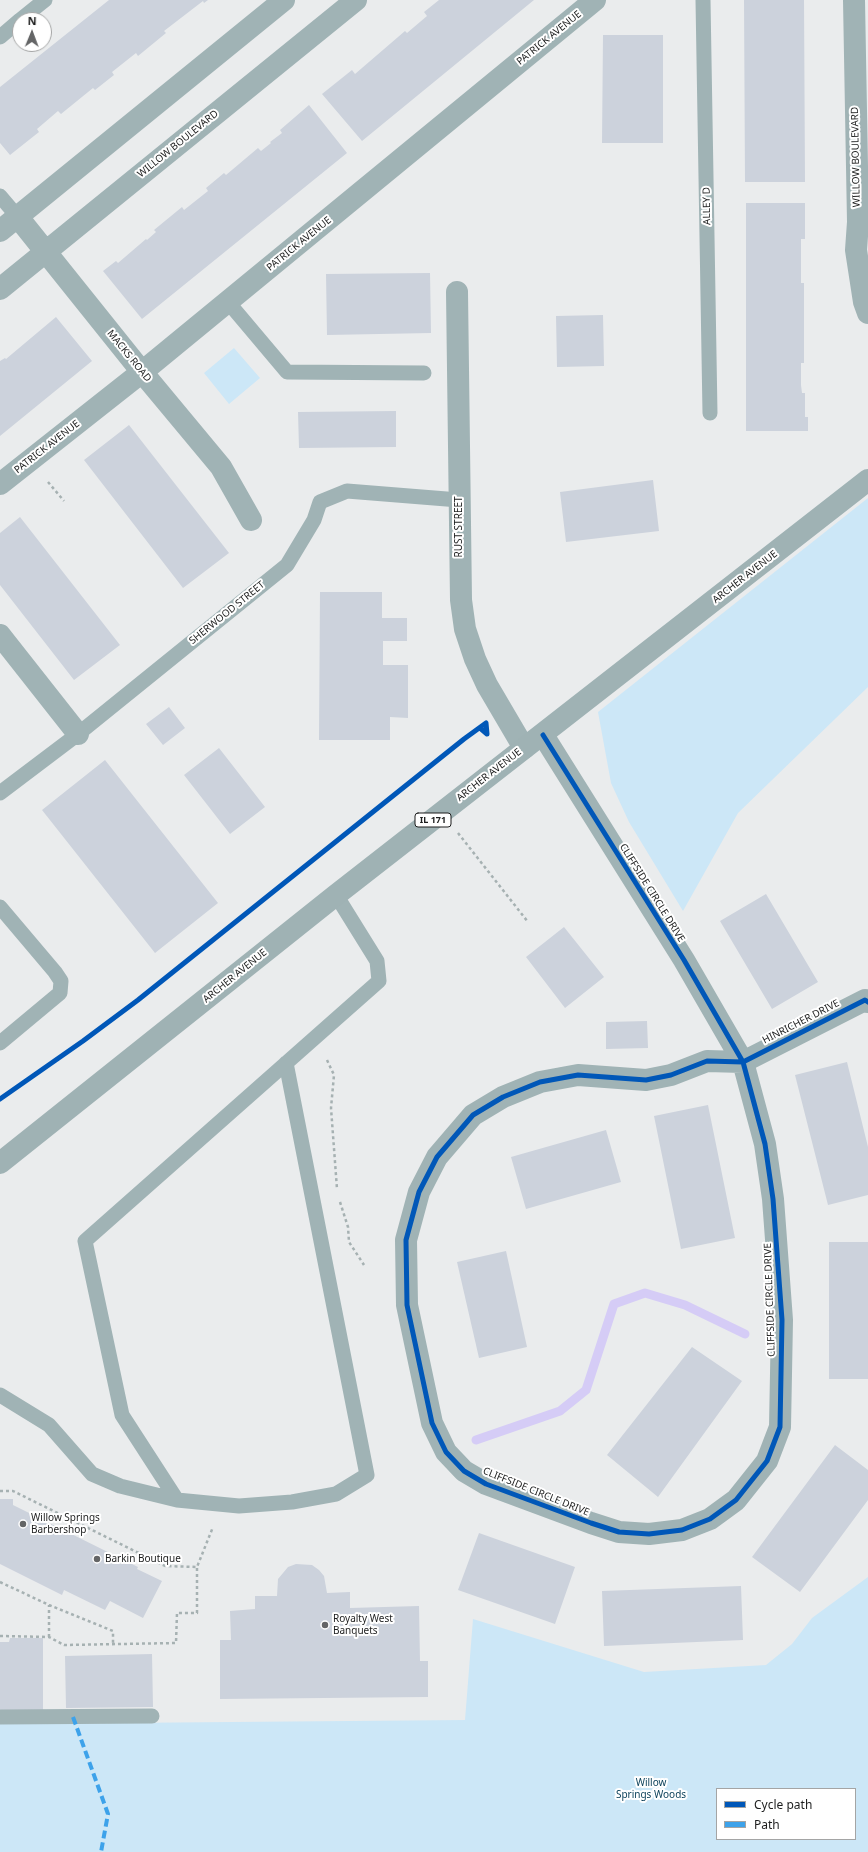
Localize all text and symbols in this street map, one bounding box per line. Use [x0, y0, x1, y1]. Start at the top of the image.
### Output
street label: PATRICK AVENUE [514, 8, 584, 68]
north arrow [12, 12, 52, 52]
text: N [28, 13, 37, 28]
street label: WILLOW BOULEVARD [849, 107, 863, 207]
street label: WILLOW BOULEVARD [135, 108, 221, 180]
street label: ALLEY D [701, 187, 713, 225]
street label: PATRICK AVENUE [264, 214, 334, 274]
street label: MACKS ROAD [104, 328, 154, 384]
street label: PATRICK AVENUE [12, 418, 82, 476]
street label: RUST STREET [453, 496, 465, 558]
street label: ARCHER AVENUE [710, 548, 780, 606]
street label: SHERWOOD STREET [187, 579, 267, 647]
street label: ARCHER AVENUE [454, 746, 524, 804]
road number: IL 171 [415, 813, 451, 827]
street label: CLIFFSIDE CIRCLE DRIVE [617, 842, 687, 944]
street label: ARCHER AVENUE [201, 947, 269, 1005]
street label: HINRICHER DRIVE [761, 997, 841, 1047]
street label: CLIFFSIDE CIRCLE DRIVE [762, 1243, 778, 1357]
street label: CLIFFSIDE CIRCLE DRIVE [481, 1465, 591, 1519]
place label: Willow Springs Barbershop [31, 1512, 100, 1536]
marker: Willow Springs Barbershop [18, 1519, 28, 1529]
place label: Barkin Boutique [105, 1553, 181, 1565]
marker: Barkin Boutique [92, 1554, 102, 1564]
place label: Royalty West Banquets [333, 1613, 393, 1636]
marker: Royalty West Banquets [320, 1620, 330, 1630]
park label: Willow Springs Woods [616, 1777, 686, 1800]
legend [716, 1788, 856, 1840]
text: Cycle path [754, 1796, 812, 1813]
text: Path [754, 1816, 780, 1833]

